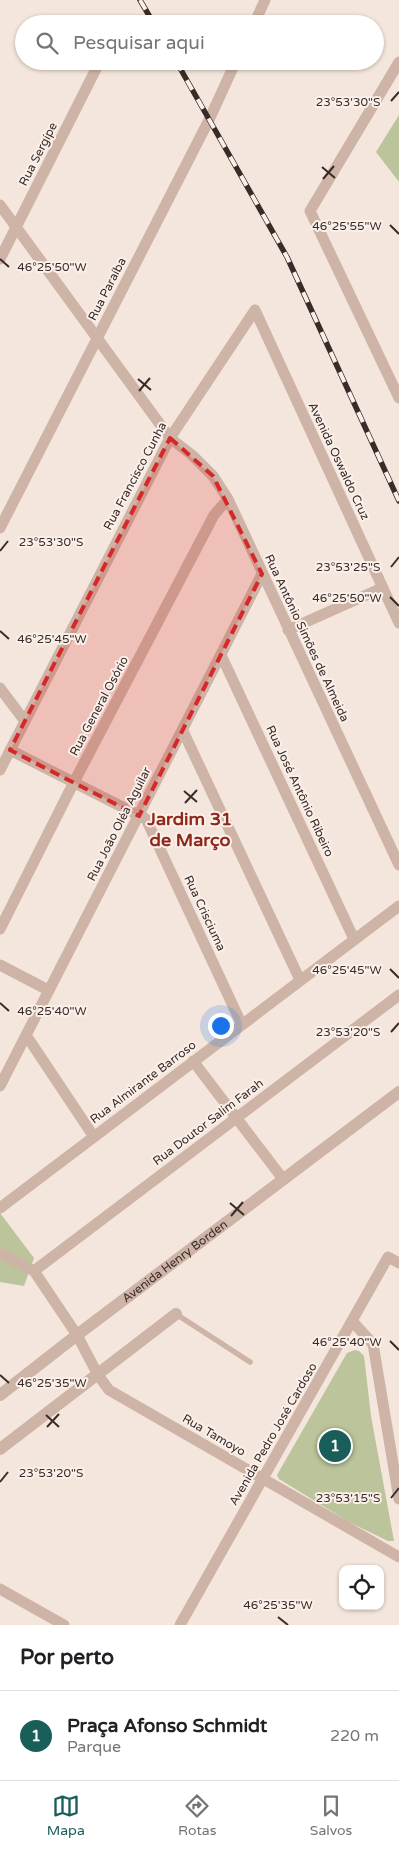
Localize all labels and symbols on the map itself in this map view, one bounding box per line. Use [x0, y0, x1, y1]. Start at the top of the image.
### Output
text: 23°53'30"S [316, 95, 380, 109]
street label: Rua Sergípe [16, 120, 60, 188]
text: 46°25'55"W [312, 219, 382, 233]
street label: Rua Paraíba [85, 255, 129, 323]
text: 46°25'50"W [17, 260, 87, 274]
street label: Avenida Oswaldo Cruz [306, 400, 372, 522]
street label: Rua Francisco Cunha [101, 420, 169, 532]
text: 23°53'30"S [19, 535, 83, 549]
street label: Rua Antônio Simões de Almeida [262, 552, 352, 724]
text: 23°53'25"S [316, 560, 380, 574]
text: 46°25'50"W [312, 591, 382, 605]
text: 46°25'45"W [17, 632, 87, 646]
street label: Rua General Osório [67, 654, 131, 758]
street label: Rua José Antônio Ribeiro [263, 723, 337, 859]
street label: Rua João Oléa Aguilar [84, 764, 154, 883]
district label: Jardim 31 de Março [147, 808, 232, 851]
street label: Rua Crisciuma [181, 873, 229, 953]
text: 46°25'45"W [312, 963, 382, 977]
text: 46°25'40"W [17, 1004, 87, 1018]
your location [208, 1013, 234, 1039]
text: 23°53'20"S [316, 1025, 380, 1039]
street label: Rua Almirante Barroso [87, 1038, 199, 1126]
street label: Rua Doutor Salim Farah [150, 1076, 266, 1168]
street label: Avenida Henry Borden [119, 1217, 230, 1305]
text: 46°25'40"W [312, 1335, 382, 1349]
street label: Avenida Pedro José Cardoso [226, 1360, 320, 1508]
text: 46°25'35"W [17, 1376, 87, 1390]
street label: Rua Tamoyo [180, 1411, 248, 1459]
pin: 1 [319, 1427, 351, 1465]
text: 23°53'20"S [19, 1466, 83, 1480]
text: 23°53'15"S [316, 1491, 380, 1505]
text: 46°25'35"W [243, 1598, 313, 1612]

